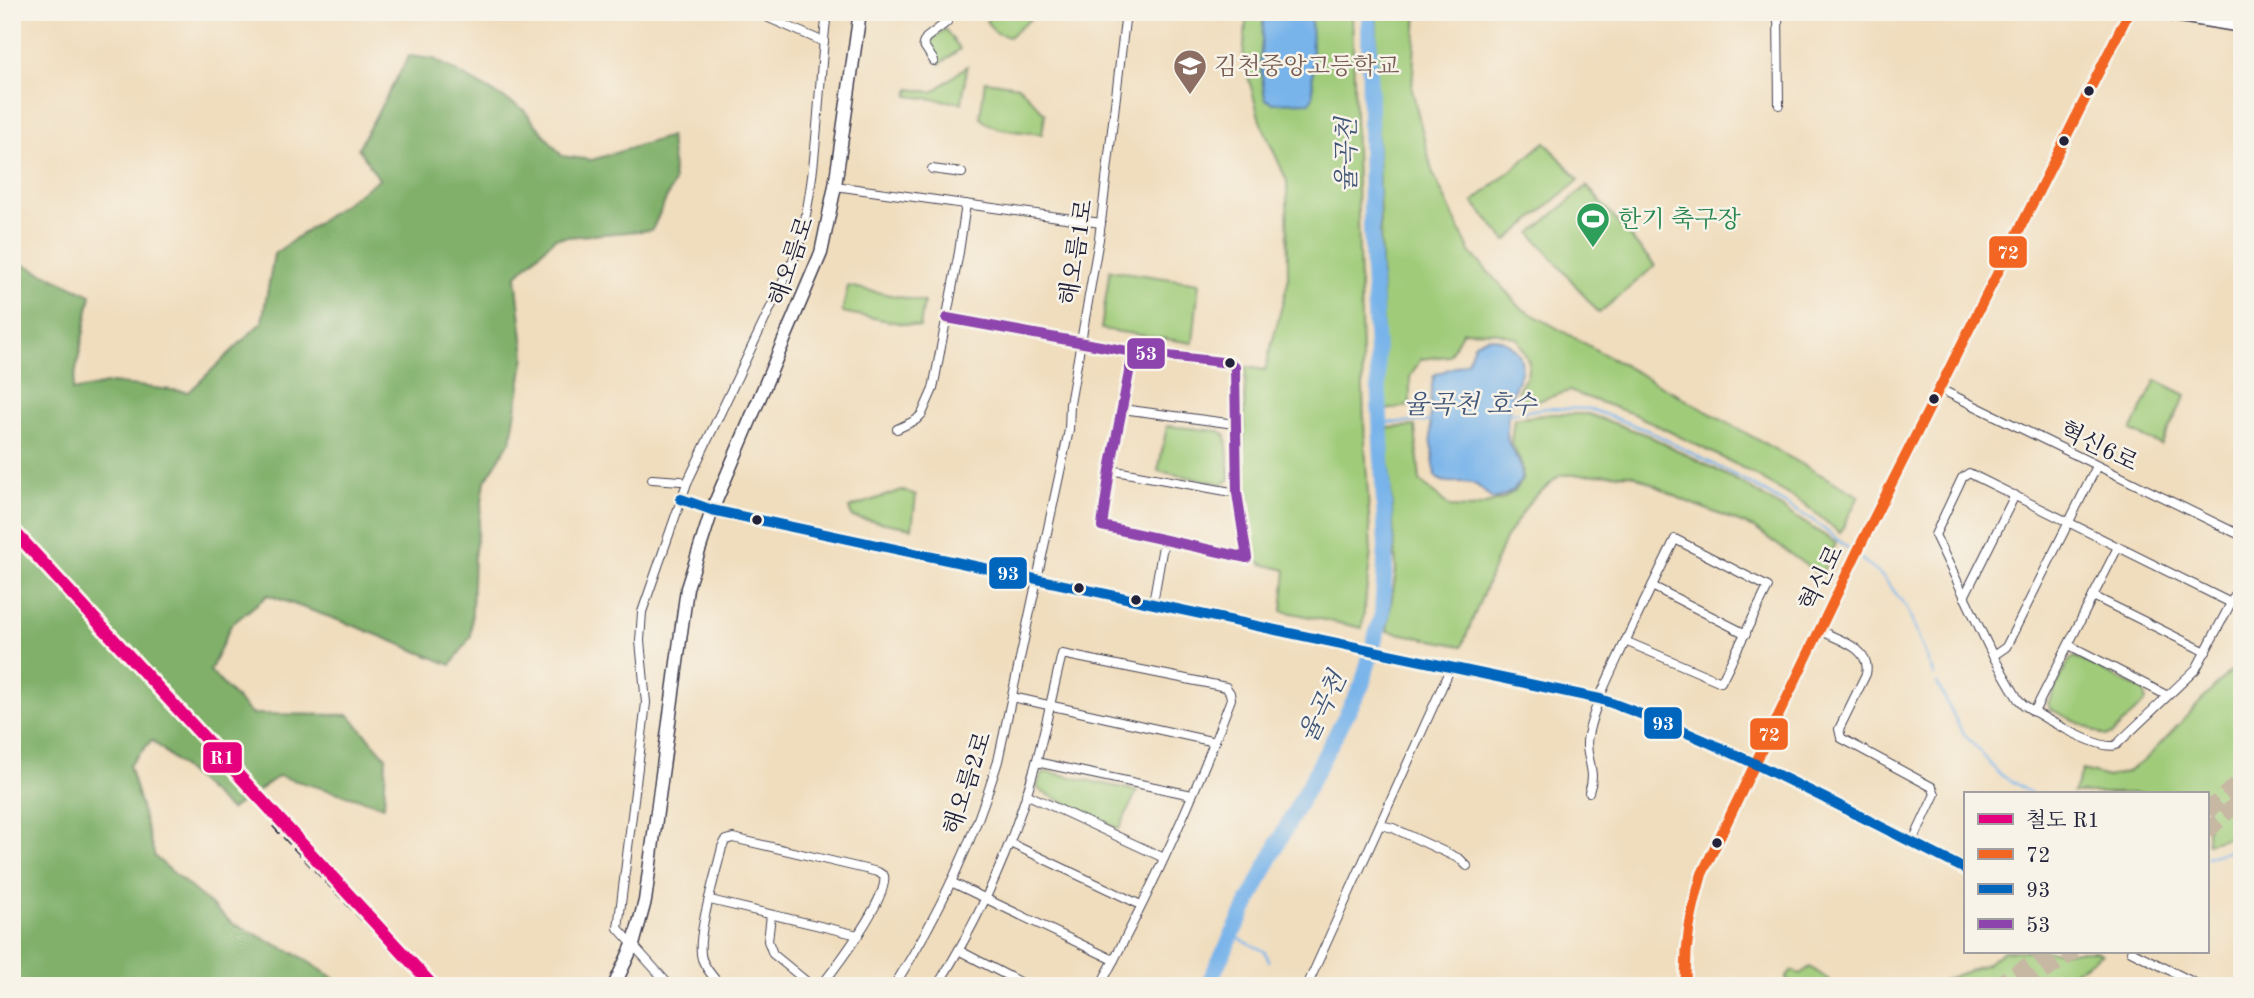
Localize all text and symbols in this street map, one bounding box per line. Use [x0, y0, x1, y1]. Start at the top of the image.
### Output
school or university icon: 김천중앙고등학교 [1171, 47, 1209, 96]
place label: 김천중앙고등학교 [1214, 54, 1399, 80]
unlabelled marker [2082, 84, 2096, 98]
water label: 율곡천 [1332, 115, 1361, 193]
unlabelled marker [2057, 134, 2071, 148]
street label: 해오름1로 [1056, 197, 1098, 307]
sports icon: 한기 축구장 [1574, 200, 1612, 249]
place label: 한기 축구장 [1618, 206, 1741, 233]
street label: 해오름로 [765, 213, 819, 309]
line badge: 72 [1988, 235, 2028, 269]
text: 72 [1997, 245, 2019, 264]
line badge: 53 [1126, 337, 1166, 370]
text: 53 [1135, 346, 1157, 365]
unlabelled marker [1223, 356, 1237, 370]
water label: 율곡천 호수 [1404, 390, 1538, 419]
unlabelled marker [1927, 392, 1941, 406]
street label: 혁신6로 [2055, 417, 2142, 477]
unlabelled marker [750, 513, 764, 527]
street label: 혁신로 [1795, 541, 1849, 615]
line badge: 93 [988, 556, 1028, 590]
text: 93 [997, 566, 1019, 585]
unlabelled marker [1072, 581, 1086, 595]
unlabelled marker [1129, 593, 1143, 607]
water label: 율곡천 [1293, 665, 1353, 747]
line badge: 93 [1643, 706, 1683, 740]
text: 93 [1652, 716, 1674, 735]
line badge: 72 [1749, 717, 1789, 751]
text: 72 [1758, 727, 1780, 746]
street label: 해오름2로 [939, 729, 997, 838]
line badge: R1 [202, 741, 243, 774]
text: R1 [210, 750, 234, 769]
legend [1964, 792, 2208, 953]
text: 철도 R1 [2026, 809, 2100, 832]
unlabelled marker [1710, 836, 1724, 850]
text: 72 [2026, 846, 2050, 867]
text: 93 [2026, 881, 2050, 902]
text: 53 [2026, 916, 2050, 937]

